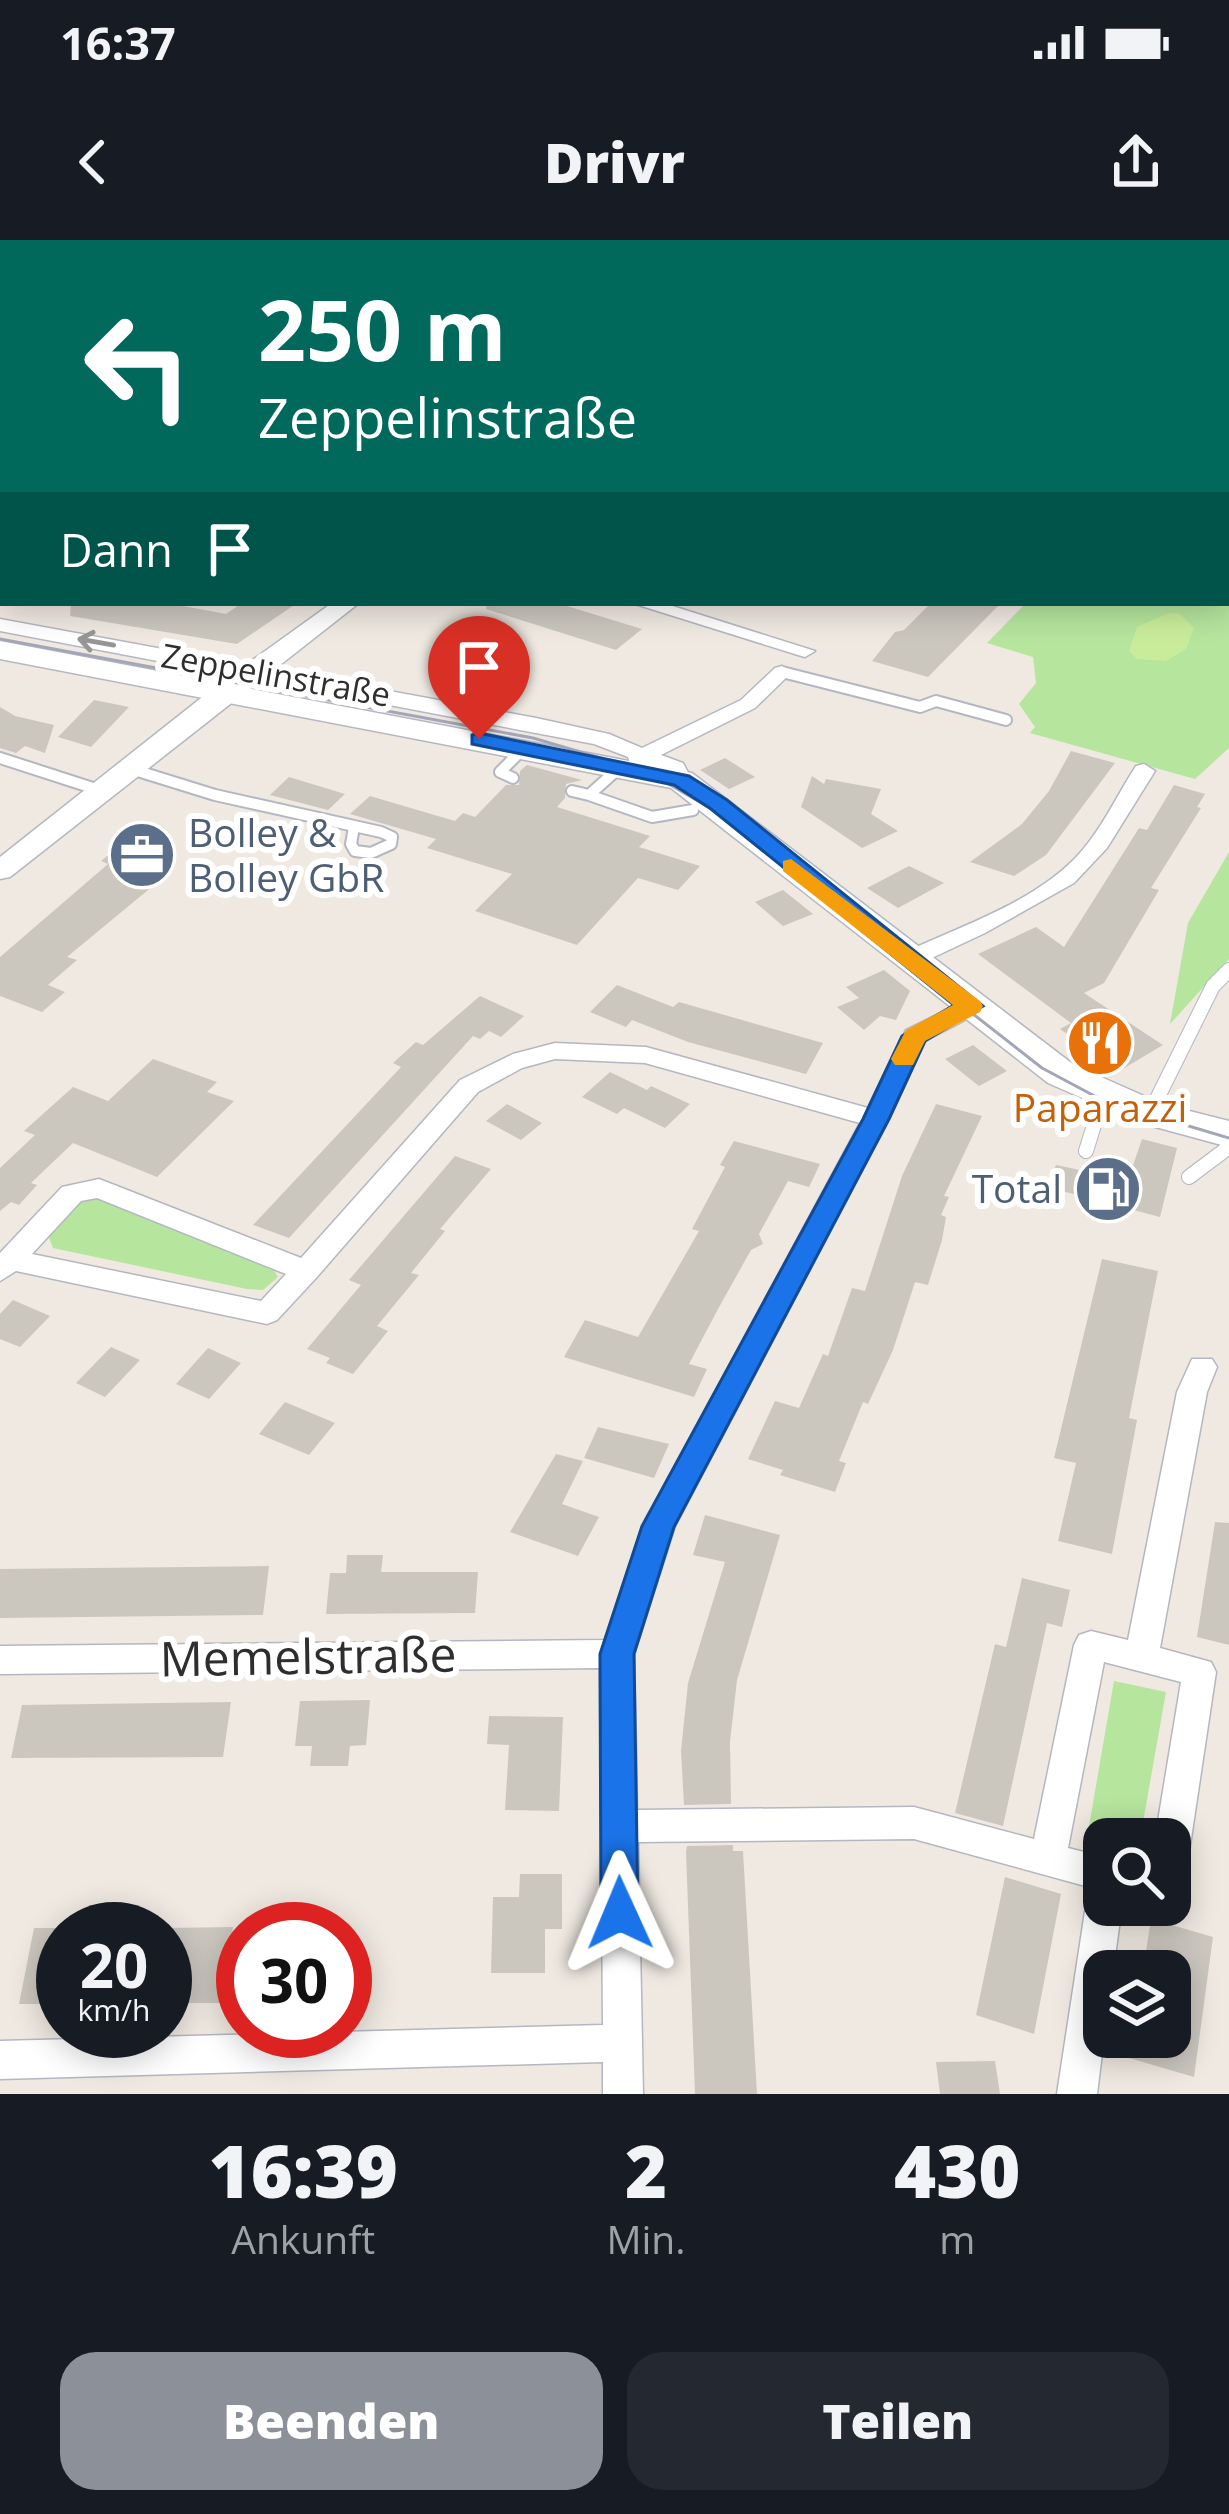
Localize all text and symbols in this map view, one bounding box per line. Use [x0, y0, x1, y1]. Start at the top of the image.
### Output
text: 16:37 [60, 12, 176, 73]
text: Drivr [544, 125, 685, 199]
icon: back [60, 129, 126, 195]
icon: share [1103, 129, 1169, 195]
text: 250 m [258, 271, 506, 386]
icon: left [60, 288, 216, 444]
text: Zeppelinstraße [258, 380, 637, 454]
icon: arrive [197, 516, 263, 582]
text: Dann [60, 519, 173, 580]
pin [428, 616, 530, 739]
one-way arrow [77, 630, 116, 653]
street label: Zeppelinstraße [158, 632, 394, 717]
icon: arrive [446, 634, 512, 700]
place label: Bolley & Bolley GbR [188, 805, 384, 903]
office icon: Bolley & Bolley GbR [107, 820, 177, 890]
restaurant icon: Paparazzi [1065, 1008, 1135, 1078]
place label: Paparazzi [1013, 1080, 1187, 1133]
fuel station icon: Total [1073, 1154, 1143, 1224]
place label: Total [972, 1161, 1062, 1214]
street label: Memelstraße [159, 1620, 457, 1691]
map controls [1083, 1818, 1191, 2058]
button: search [1083, 1818, 1191, 1926]
position arrow [557, 1850, 683, 1976]
speed limit sign: 30 [216, 1902, 372, 2058]
text: 20 [80, 1924, 148, 2006]
button: layers [1083, 1950, 1191, 2058]
text: km/h [78, 1989, 150, 2030]
text: 16:39 [208, 2121, 398, 2219]
text: 2 [625, 2121, 667, 2219]
text: 430 [894, 2121, 1021, 2219]
text: Ankunft [231, 2212, 375, 2265]
text: Min. [606, 2212, 686, 2265]
text: m [939, 2212, 975, 2265]
button: Beenden [60, 2352, 603, 2490]
button: Teilen [627, 2352, 1169, 2490]

